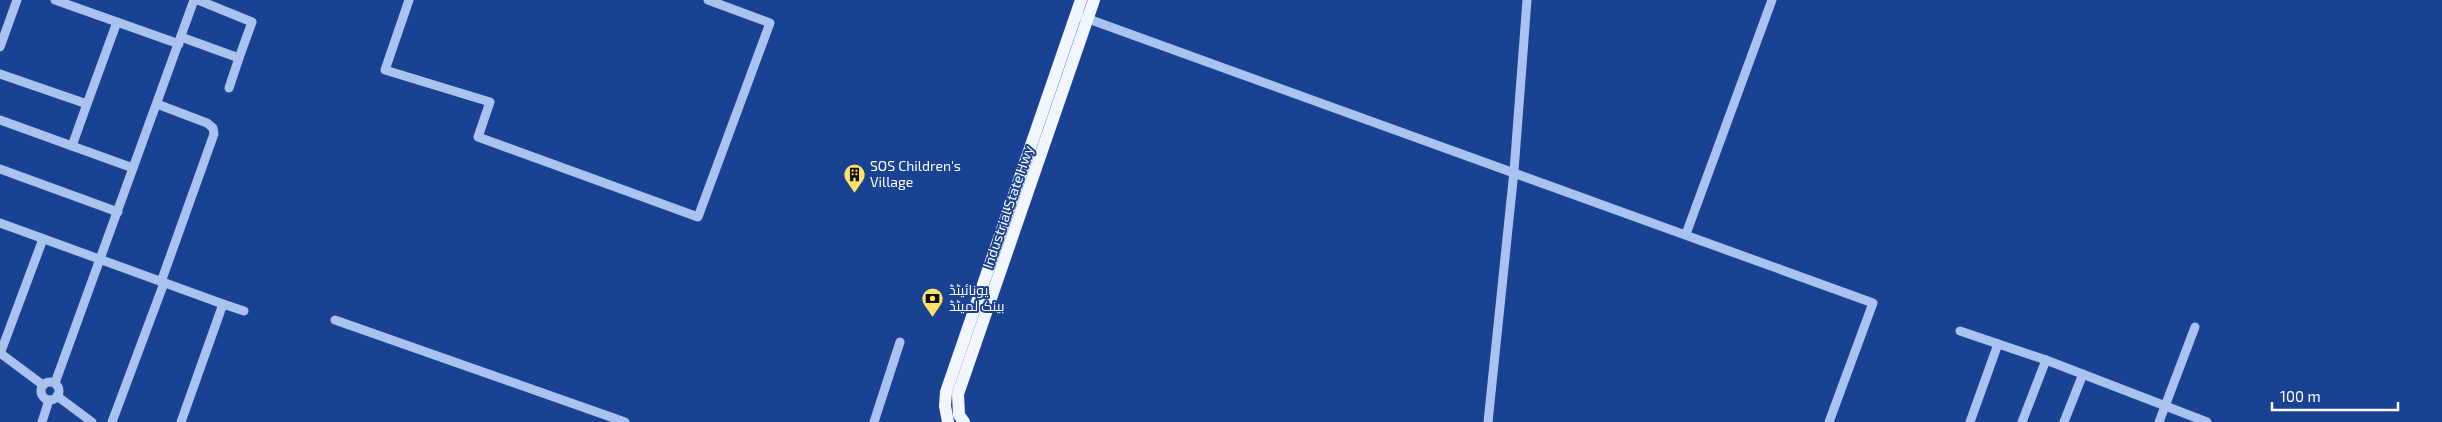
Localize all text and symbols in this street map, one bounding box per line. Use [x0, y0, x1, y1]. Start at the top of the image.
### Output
street label: Industrial State Hwy [978, 143, 1037, 271]
place label: SOS Children's Village [870, 157, 961, 190]
building icon: SOS Children's Village [842, 162, 866, 193]
place label: یونائیٹڈ بینک لمیٹڈ [949, 281, 1005, 314]
bank icon: یونائیٹڈ بینک لمیٹڈ [921, 286, 945, 317]
scale bar [2272, 380, 2398, 412]
text: 100 m [2280, 387, 2321, 405]

